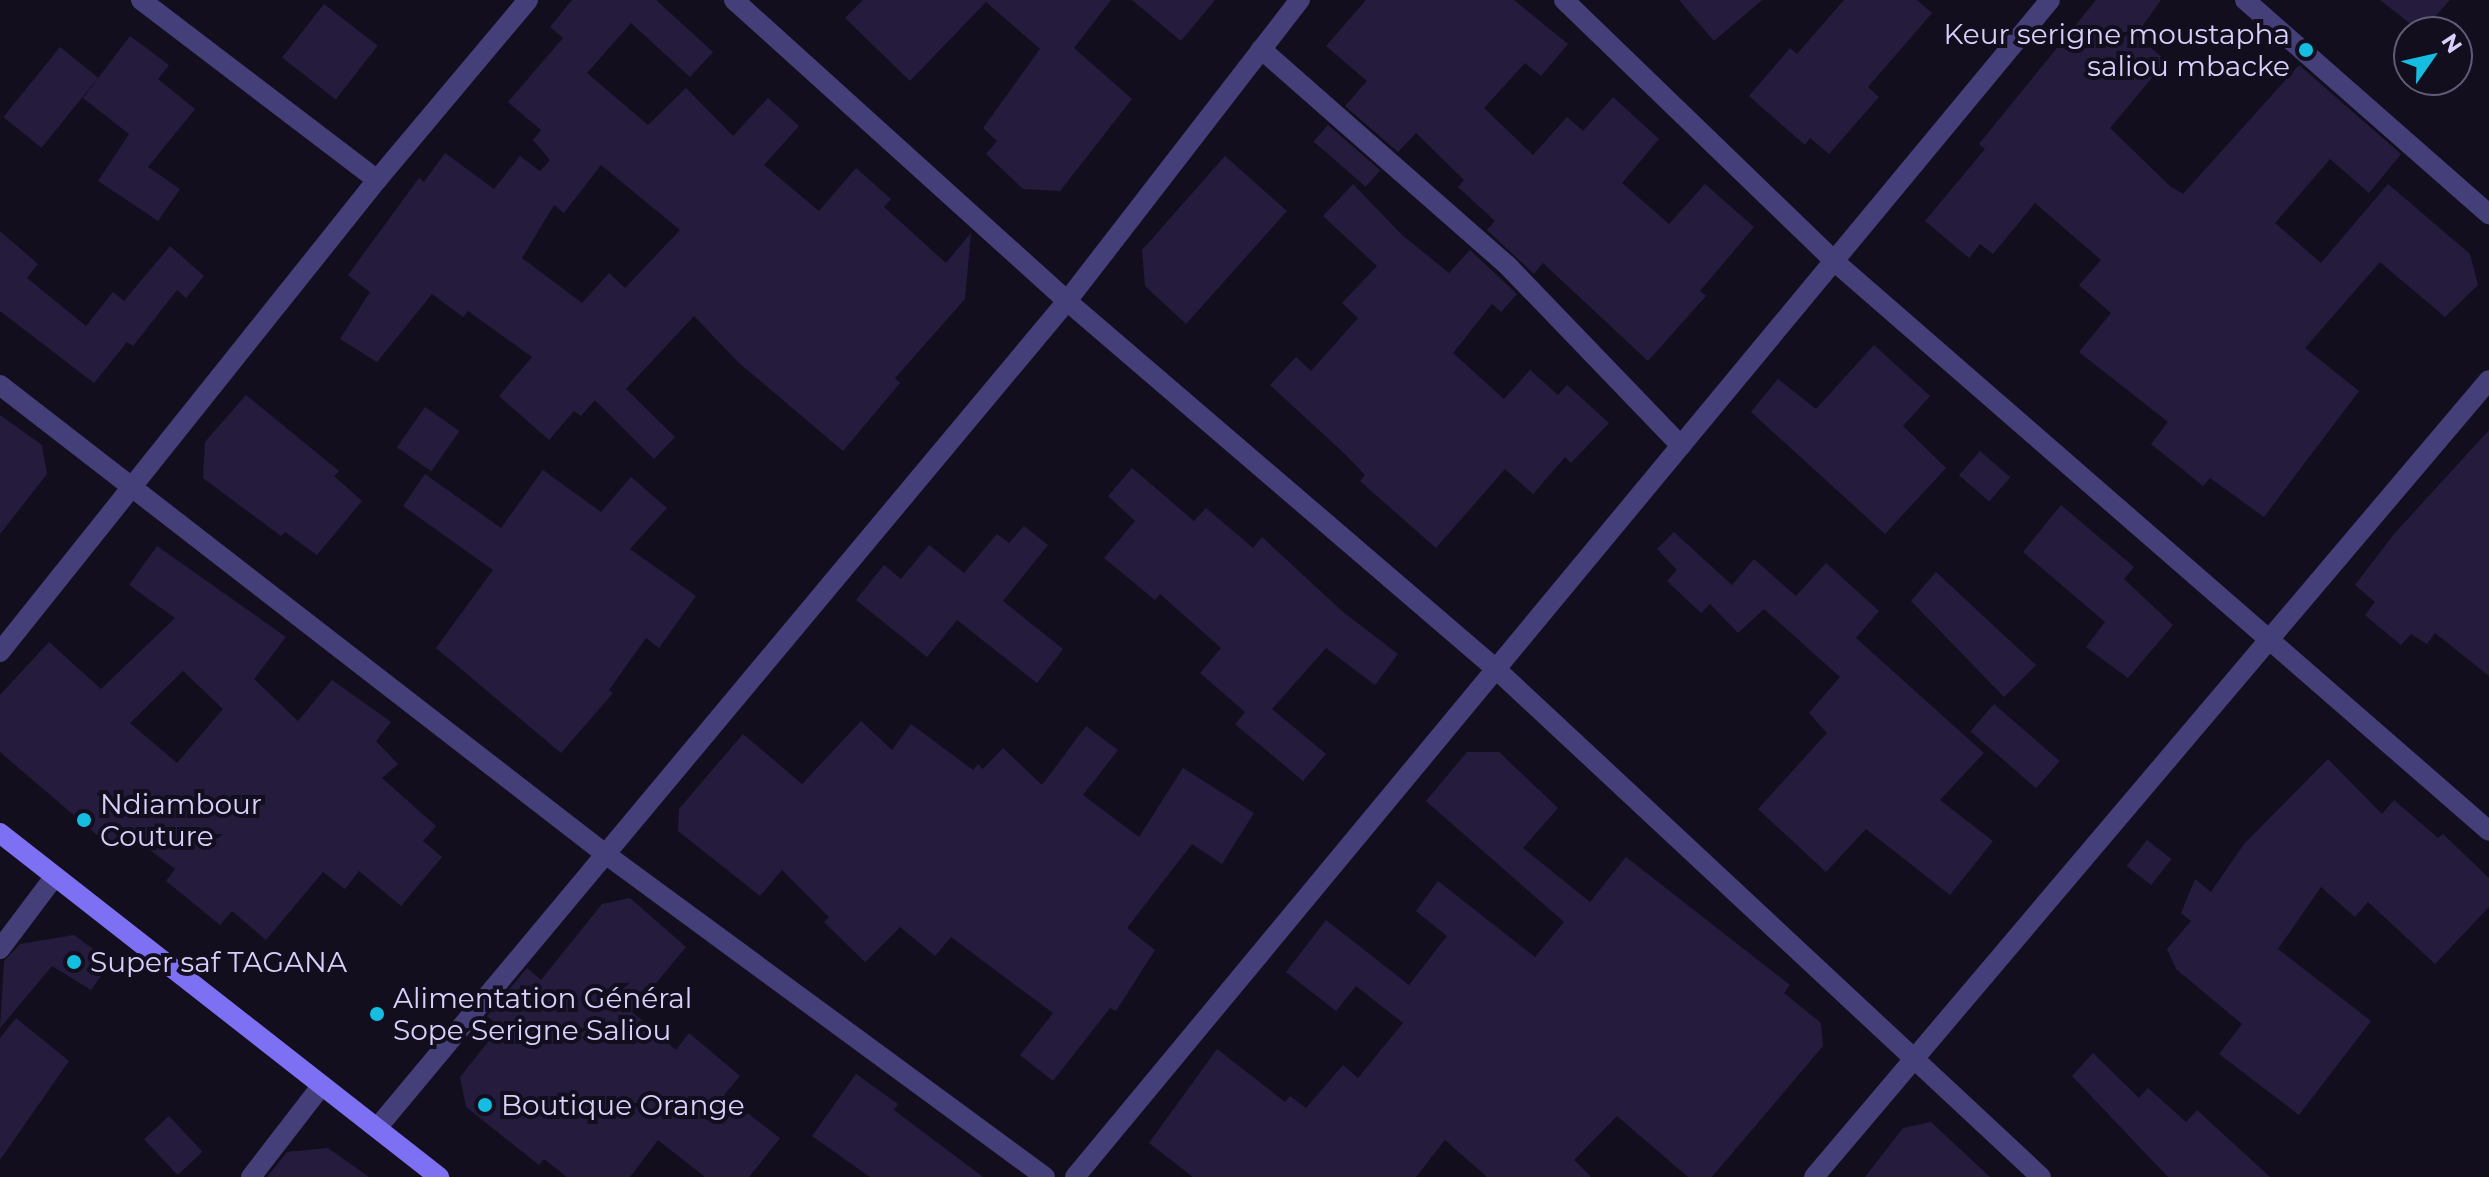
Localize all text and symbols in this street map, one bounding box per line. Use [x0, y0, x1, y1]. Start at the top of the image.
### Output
north arrow [2393, 16, 2473, 96]
place label: Keur serigne moustapha saliou mbacke [1943, 17, 2290, 83]
text: N [2435, 28, 2468, 58]
marker: Keur serigne moustapha saliou mbacke [2297, 41, 2315, 59]
place label: Ndiambour Couture [100, 787, 262, 853]
marker: Ndiambour Couture [75, 811, 93, 829]
place label: Super saf TAGANA [90, 945, 347, 979]
marker: Super saf TAGANA [65, 953, 83, 971]
place label: Alimentation Général Sope Serigne Saliou [393, 981, 692, 1047]
marker: Alimentation Général Sope Serigne Saliou [368, 1005, 386, 1023]
place label: Boutique Orange [501, 1088, 745, 1122]
marker: Boutique Orange [476, 1096, 494, 1114]

